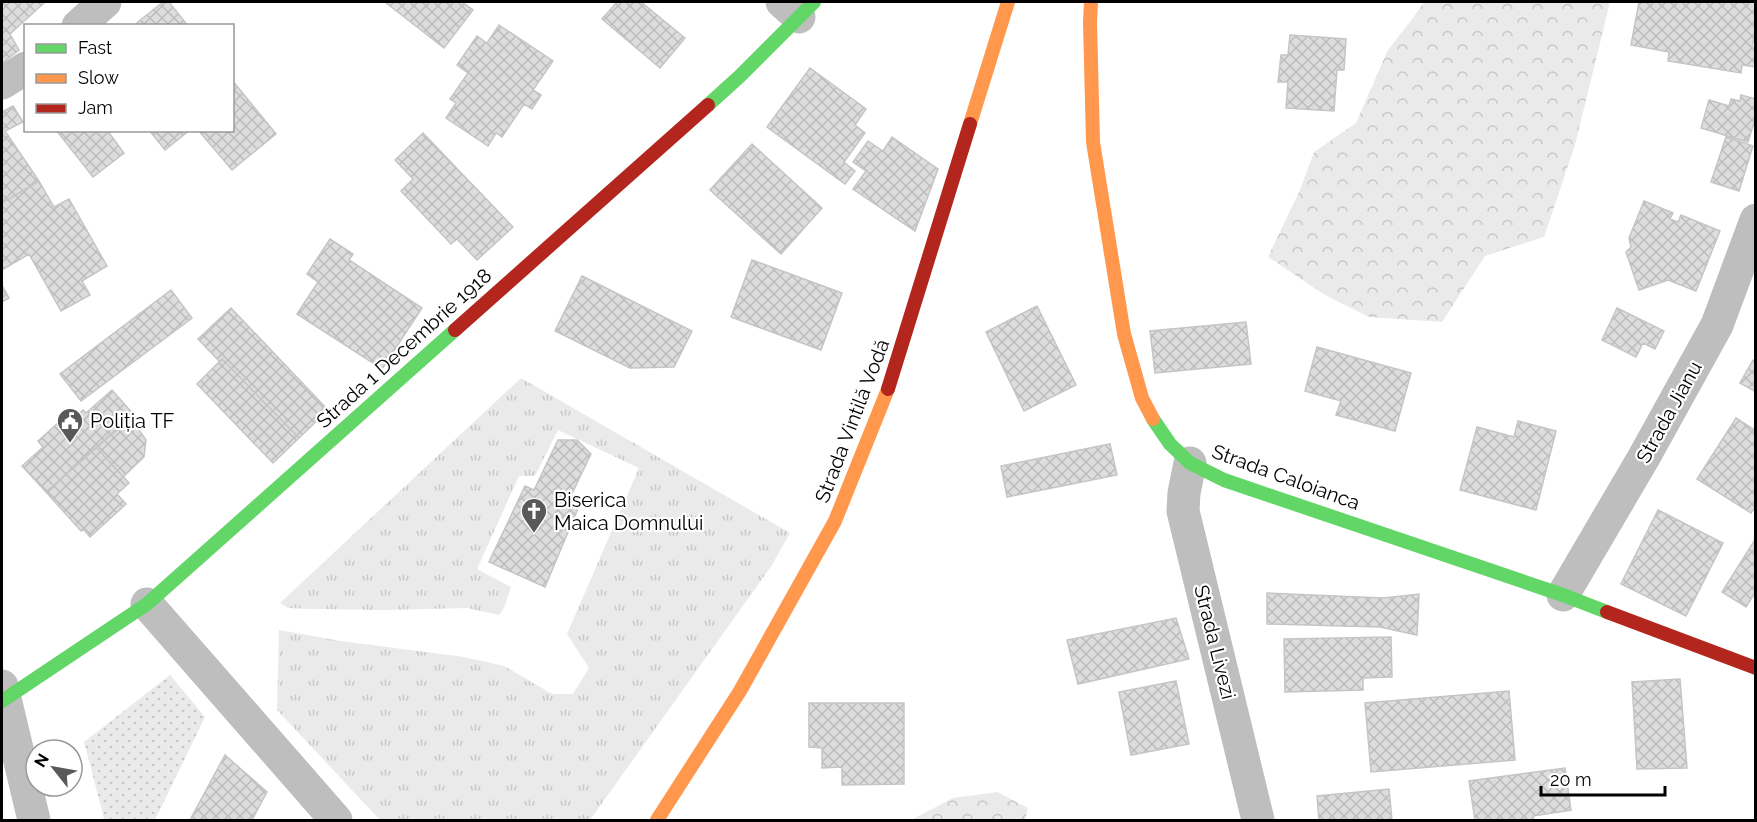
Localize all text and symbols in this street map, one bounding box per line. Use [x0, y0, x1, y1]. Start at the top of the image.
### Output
legend [24, 24, 234, 132]
text: Fast [78, 37, 112, 58]
text: Slow [78, 67, 119, 88]
text: Jam [78, 97, 113, 118]
street label: Strada 1 Decembrie 1918 [312, 263, 496, 433]
street label: Strada Vintilă Vodă [810, 336, 894, 506]
street label: Strada Jianu [1631, 357, 1707, 467]
public building icon: Poliția TF [55, 406, 85, 444]
place label: Poliția TF [90, 409, 175, 433]
street label: Strada Caloianca [1209, 439, 1363, 515]
place label: Biserica Maica Domnului [554, 488, 703, 535]
church icon: Biserica Maica Domnului [519, 496, 549, 534]
street label: Strada Livezi [1189, 582, 1241, 702]
north arrow [24, 738, 84, 798]
text: N [30, 750, 53, 771]
scale bar [1541, 759, 1666, 797]
text: 20 m [1550, 769, 1592, 790]

